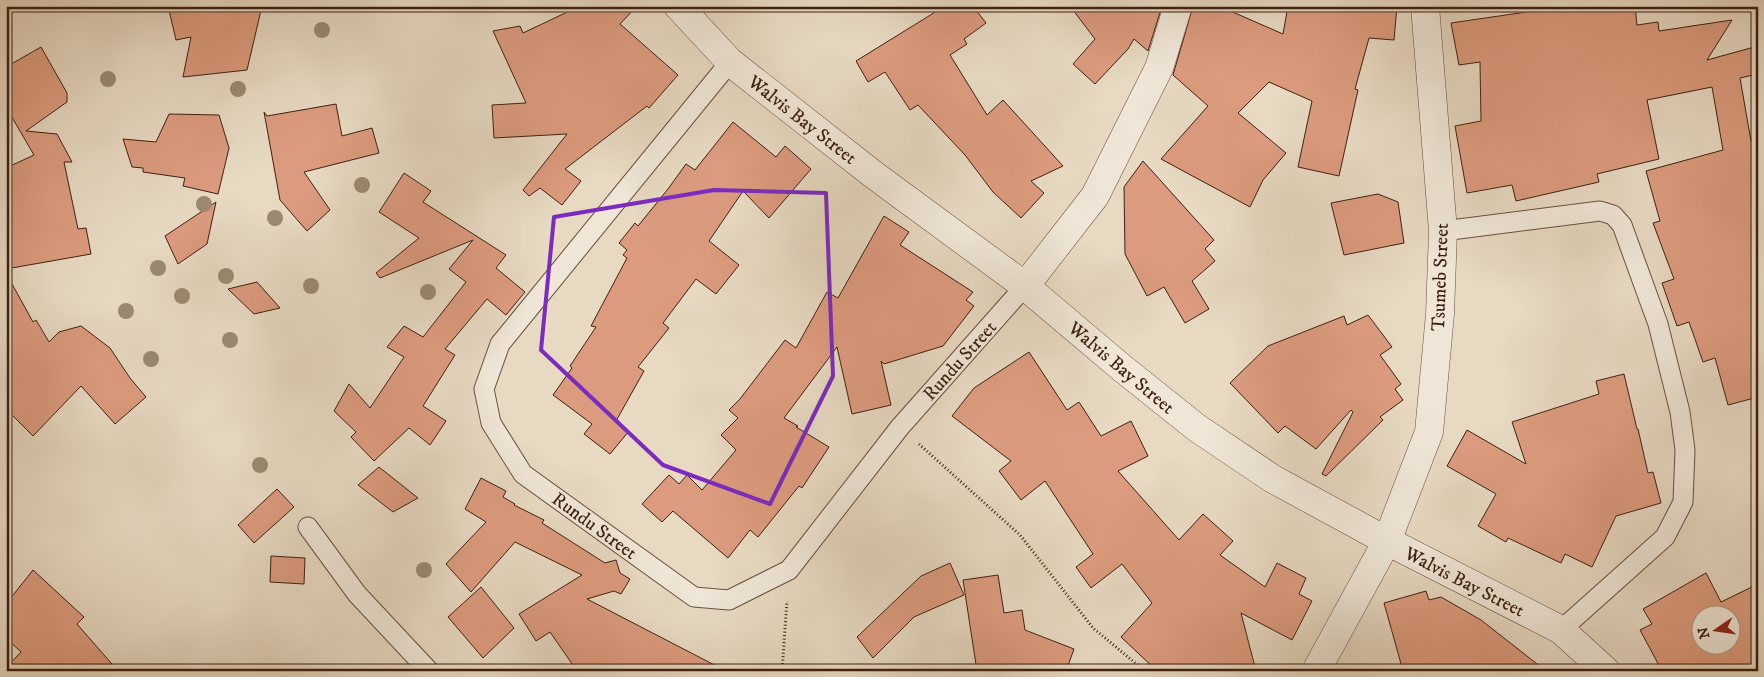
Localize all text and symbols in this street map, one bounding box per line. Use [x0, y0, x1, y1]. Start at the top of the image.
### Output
street label: Walvis Bay Street [742, 70, 861, 170]
street label: Tsumeb Street [1427, 223, 1454, 332]
street label: Rundu Street [918, 316, 1002, 406]
street label: Walvis Bay Street [1062, 316, 1179, 419]
street label: Rundu Street [547, 488, 641, 565]
street label: Walvis Bay Street [1400, 542, 1528, 622]
north arrow [1692, 604, 1742, 654]
text: N [1694, 625, 1714, 640]

